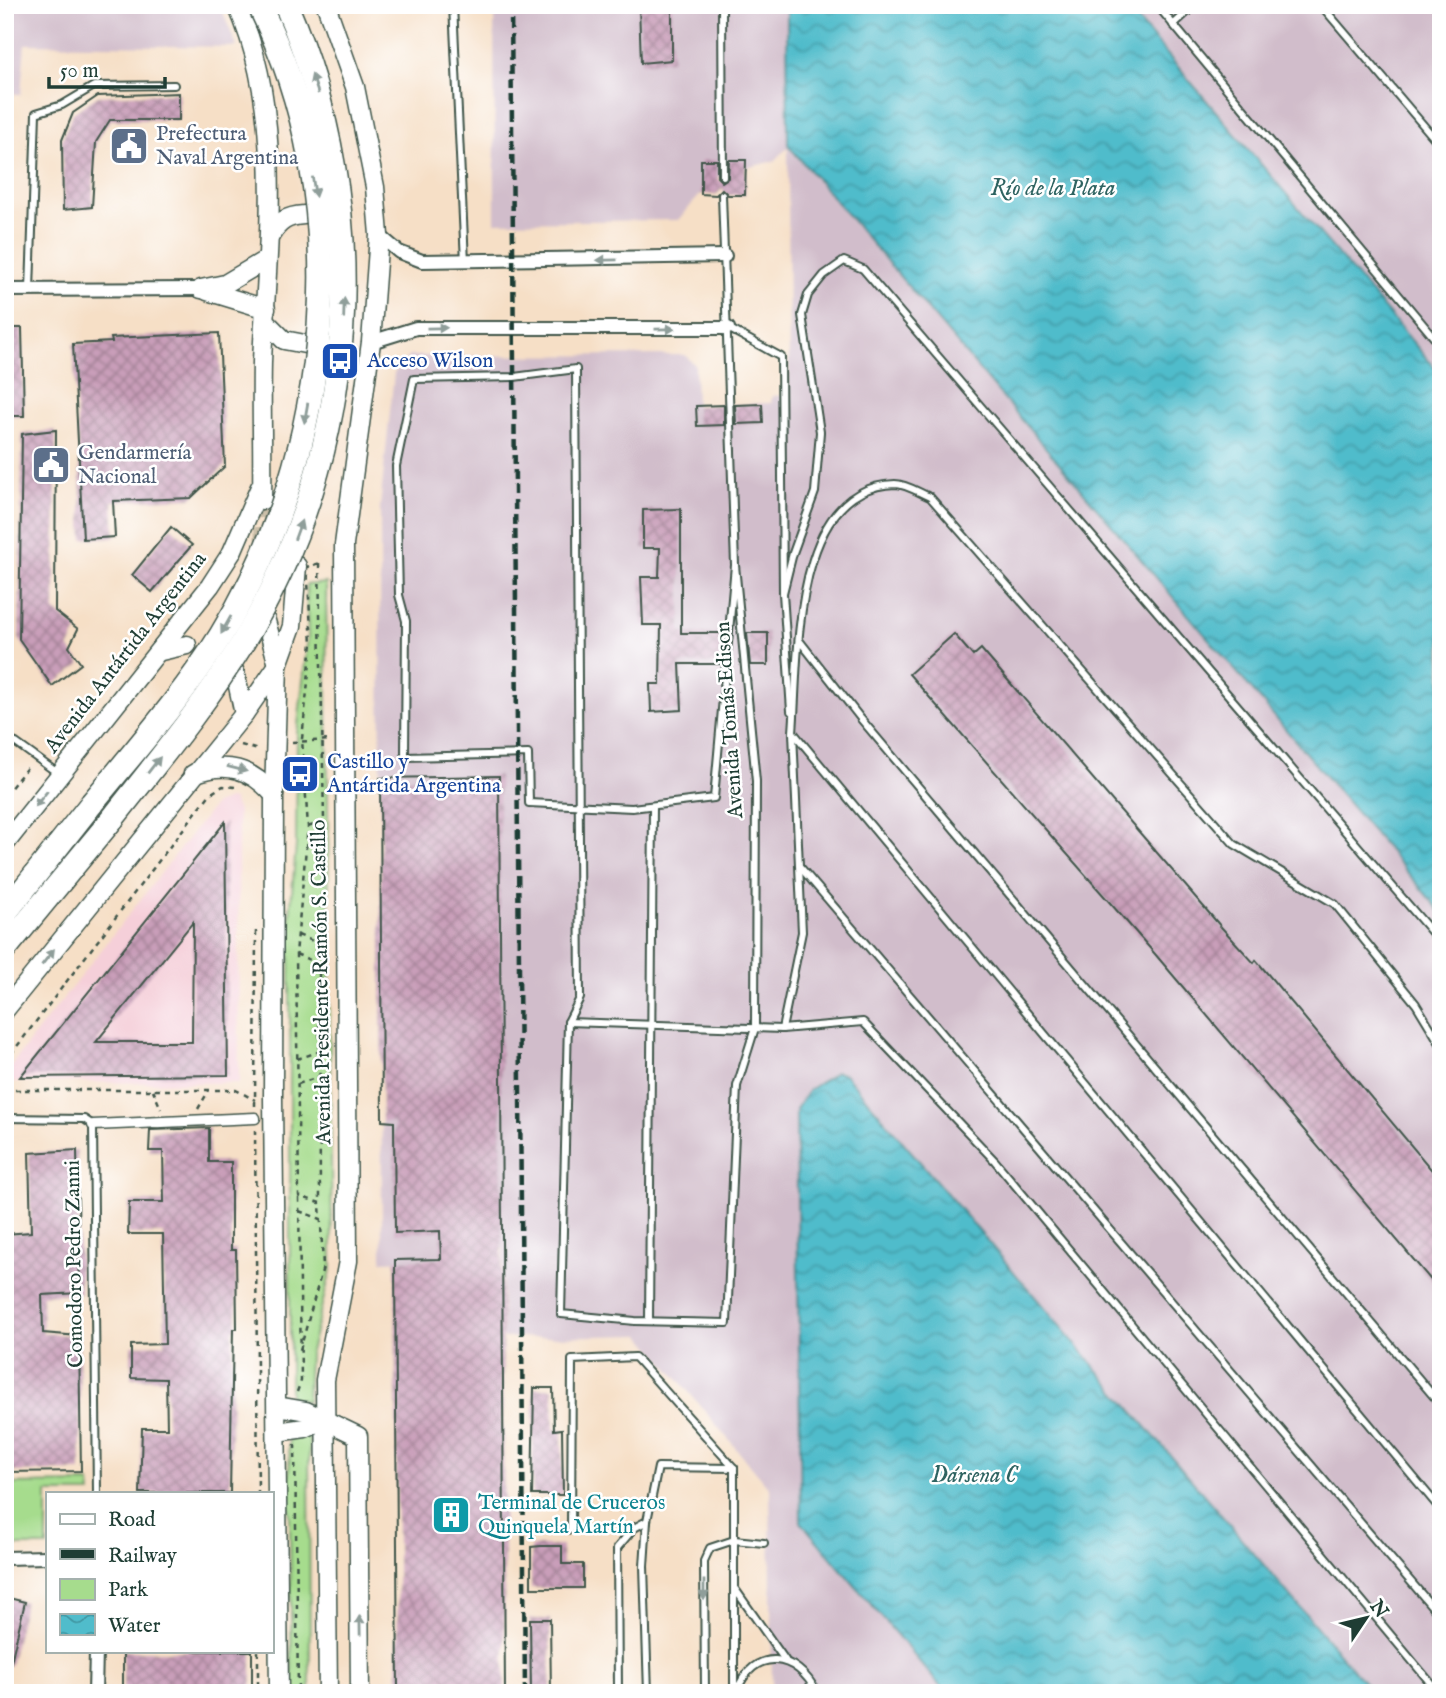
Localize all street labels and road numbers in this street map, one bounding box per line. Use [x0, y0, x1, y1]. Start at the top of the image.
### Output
street label: Avenida Antártida Argentina [38, 546, 214, 760]
street label: Avenida Tomás Edison [710, 621, 750, 820]
street label: Avenida Presidente Ramón S. Castillo [306, 819, 338, 1146]
street label: Comodoro Pedro Zanni [60, 1160, 90, 1368]

